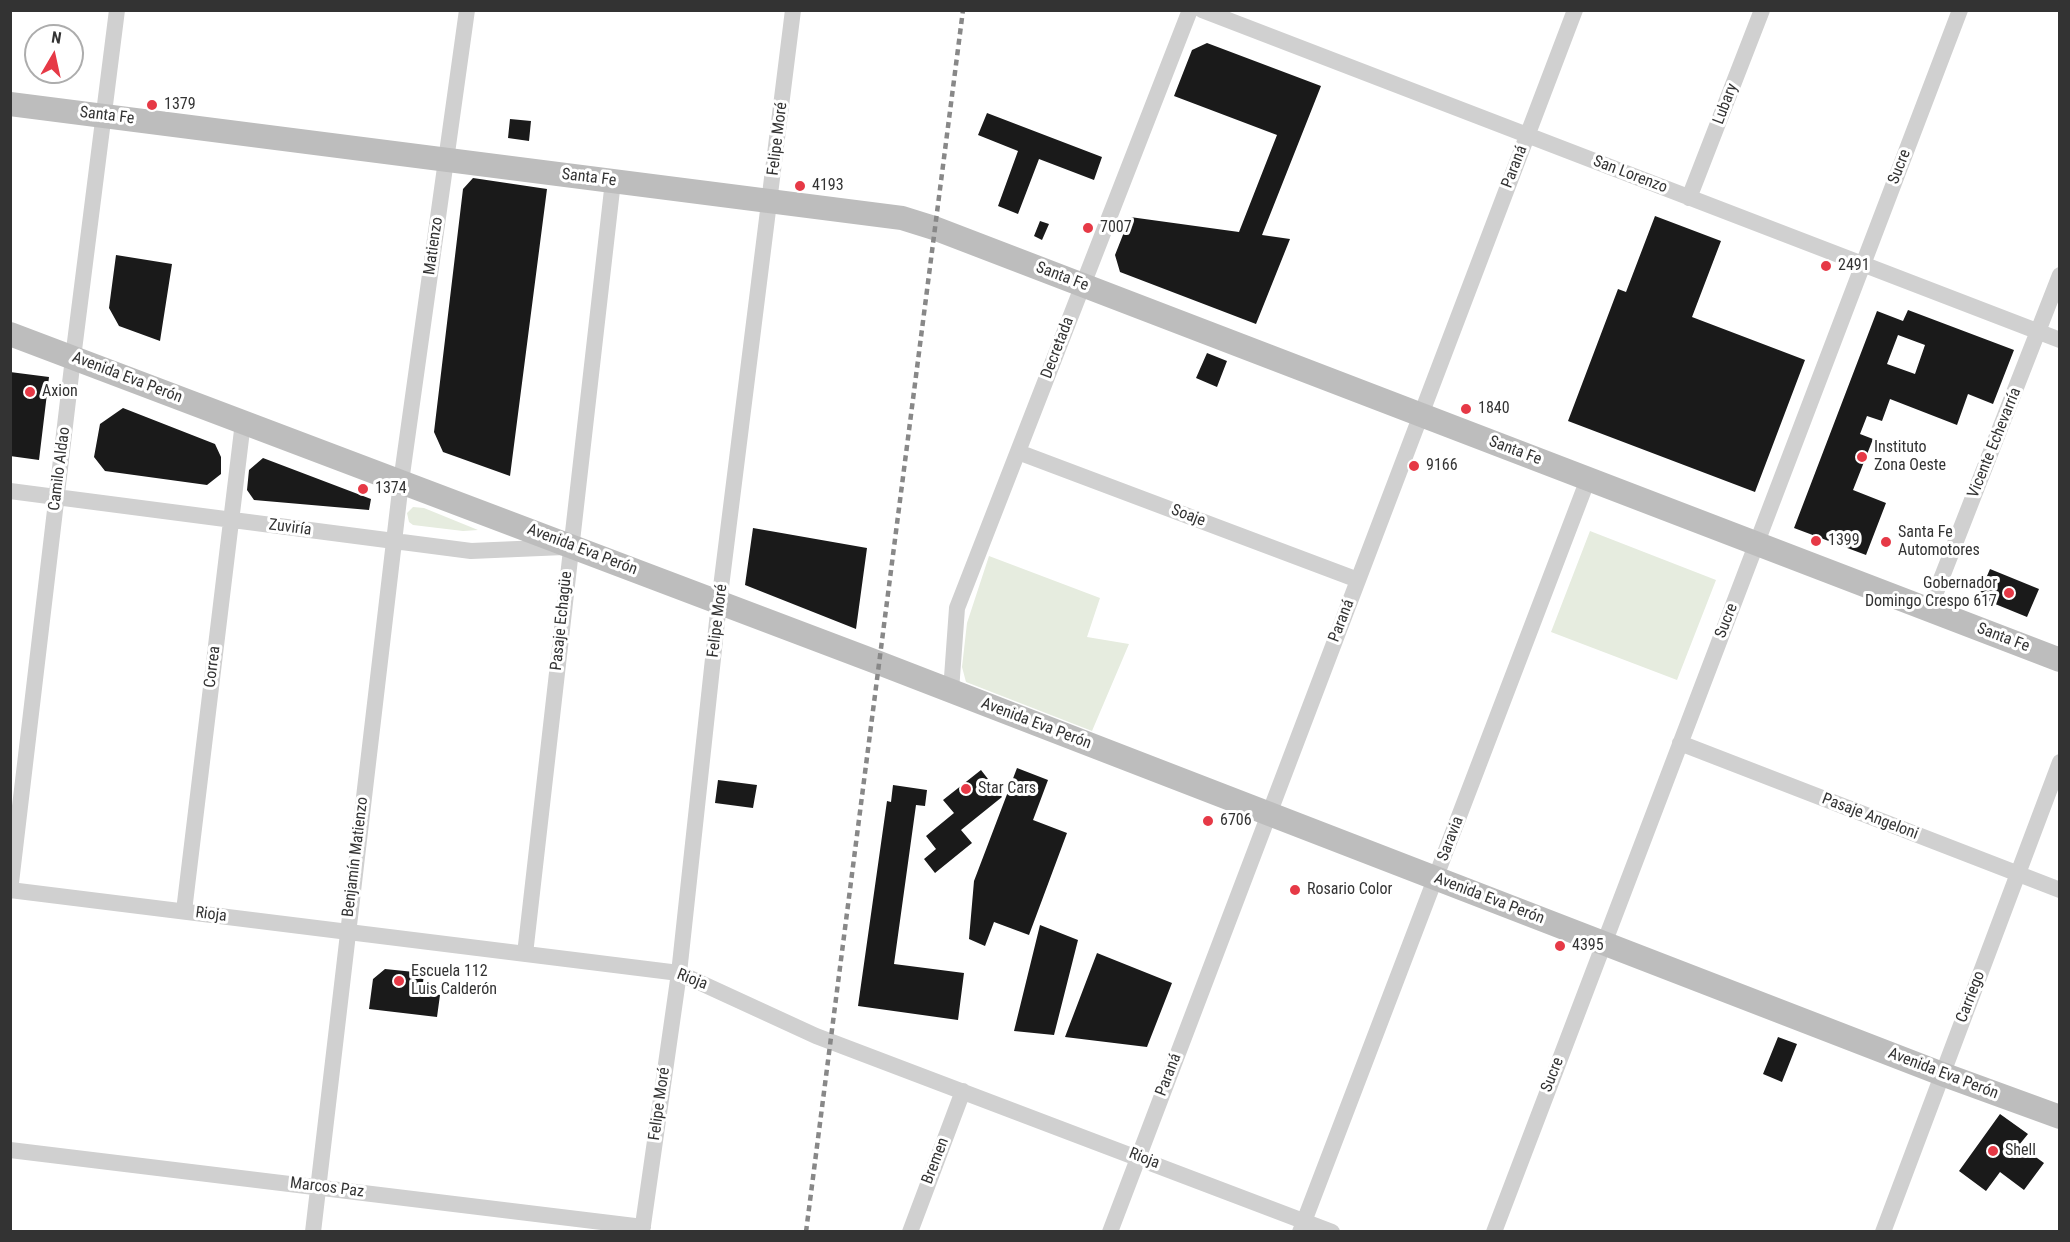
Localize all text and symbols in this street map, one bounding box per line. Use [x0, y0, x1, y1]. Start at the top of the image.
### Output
north arrow [24, 24, 84, 84]
text: N [50, 28, 63, 48]
street label: Lubary [1709, 81, 1743, 127]
place label: 1379 [164, 95, 196, 115]
marker: 1379 [145, 98, 159, 112]
street label: Felipe Moré [764, 101, 792, 177]
street label: Santa Fe [79, 103, 135, 129]
street label: Paraná [1498, 143, 1532, 191]
street label: Sucre [1885, 147, 1915, 187]
street label: San Lorenzo [1590, 152, 1670, 198]
street label: Santa Fe [561, 165, 617, 191]
place label: 4193 [812, 176, 844, 196]
marker: 4193 [793, 179, 807, 193]
street label: Matienzo [420, 216, 448, 276]
place label: 7007 [1100, 218, 1132, 238]
marker: 7007 [1081, 221, 1095, 235]
place label: 2491 [1838, 256, 1870, 276]
street label: Santa Fe [1033, 258, 1091, 296]
marker: 2491 [1819, 259, 1833, 273]
street label: Decretada [1038, 315, 1078, 381]
street label: Avenida Eva Perón [69, 348, 185, 408]
place label: Axion [42, 382, 78, 402]
marker: Axion [23, 385, 37, 399]
street label: Vicente Echevarría [1964, 385, 2026, 501]
place label: 1840 [1478, 399, 1510, 419]
marker: 1840 [1459, 402, 1473, 416]
street label: Camilo Aldao [45, 426, 75, 512]
street label: Santa Fe [1486, 432, 1544, 470]
place label: Instituto Zona Oeste [1874, 438, 1946, 476]
marker: Instituto Zona Oeste [1855, 450, 1869, 464]
place label: 9166 [1426, 456, 1458, 476]
marker: 9166 [1407, 459, 1421, 473]
place label: 1374 [375, 479, 407, 499]
marker: 1374 [356, 482, 370, 496]
street label: Soaje [1168, 501, 1208, 531]
street label: Zuviría [268, 516, 312, 540]
street label: Avenida Eva Perón [524, 520, 640, 580]
place label: Santa Fe Automotores [1898, 523, 1980, 561]
place label: 1399 [1828, 531, 1860, 551]
marker: 1399 [1809, 534, 1823, 548]
marker: Santa Fe Automotores [1879, 535, 1893, 549]
street label: Pasaje Echagüe [547, 570, 577, 672]
place label: Gobernador Domingo Crespo 617 [1865, 574, 1997, 612]
street label: Felipe Moré [704, 583, 732, 659]
marker: Gobernador Domingo Crespo 617 [2002, 586, 2016, 600]
street label: Paraná [1325, 597, 1359, 645]
street label: Sucre [1712, 601, 1742, 641]
street label: Santa Fe [1974, 619, 2032, 657]
street label: Correa [201, 645, 225, 689]
street label: Avenida Eva Perón [978, 694, 1094, 754]
place label: Star Cars [978, 779, 1036, 799]
marker: Star Cars [959, 782, 973, 796]
street label: Pasaje Angeloni [1819, 790, 1921, 844]
street label: Benjamín Matienzo [339, 796, 373, 918]
place label: 6706 [1220, 811, 1252, 831]
marker: 6706 [1201, 814, 1215, 828]
street label: Saravia [1434, 814, 1468, 864]
street label: Avenida Eva Perón [1431, 869, 1547, 929]
place label: Rosario Color [1307, 880, 1392, 900]
marker: Rosario Color [1288, 883, 1302, 897]
street label: Rioja [194, 904, 228, 926]
place label: 4395 [1572, 936, 1604, 956]
marker: 4395 [1553, 939, 1567, 953]
place label: Escuela 112 Luis Calderón [411, 962, 497, 1000]
street label: Rioja [674, 965, 710, 995]
street label: Carriego [1952, 969, 1990, 1025]
marker: Escuela 112 Luis Calderón [392, 974, 406, 988]
street label: Avenida Eva Perón [1885, 1044, 2001, 1104]
street label: Paraná [1152, 1051, 1186, 1099]
street label: Sucre [1538, 1055, 1568, 1095]
street label: Felipe Moré [645, 1066, 675, 1142]
street label: Bremen [918, 1135, 954, 1187]
place label: Shell [2005, 1141, 2036, 1161]
street label: Rioja [1126, 1144, 1162, 1174]
marker: Shell [1986, 1144, 2000, 1158]
street label: Marcos Paz [289, 1174, 365, 1202]

